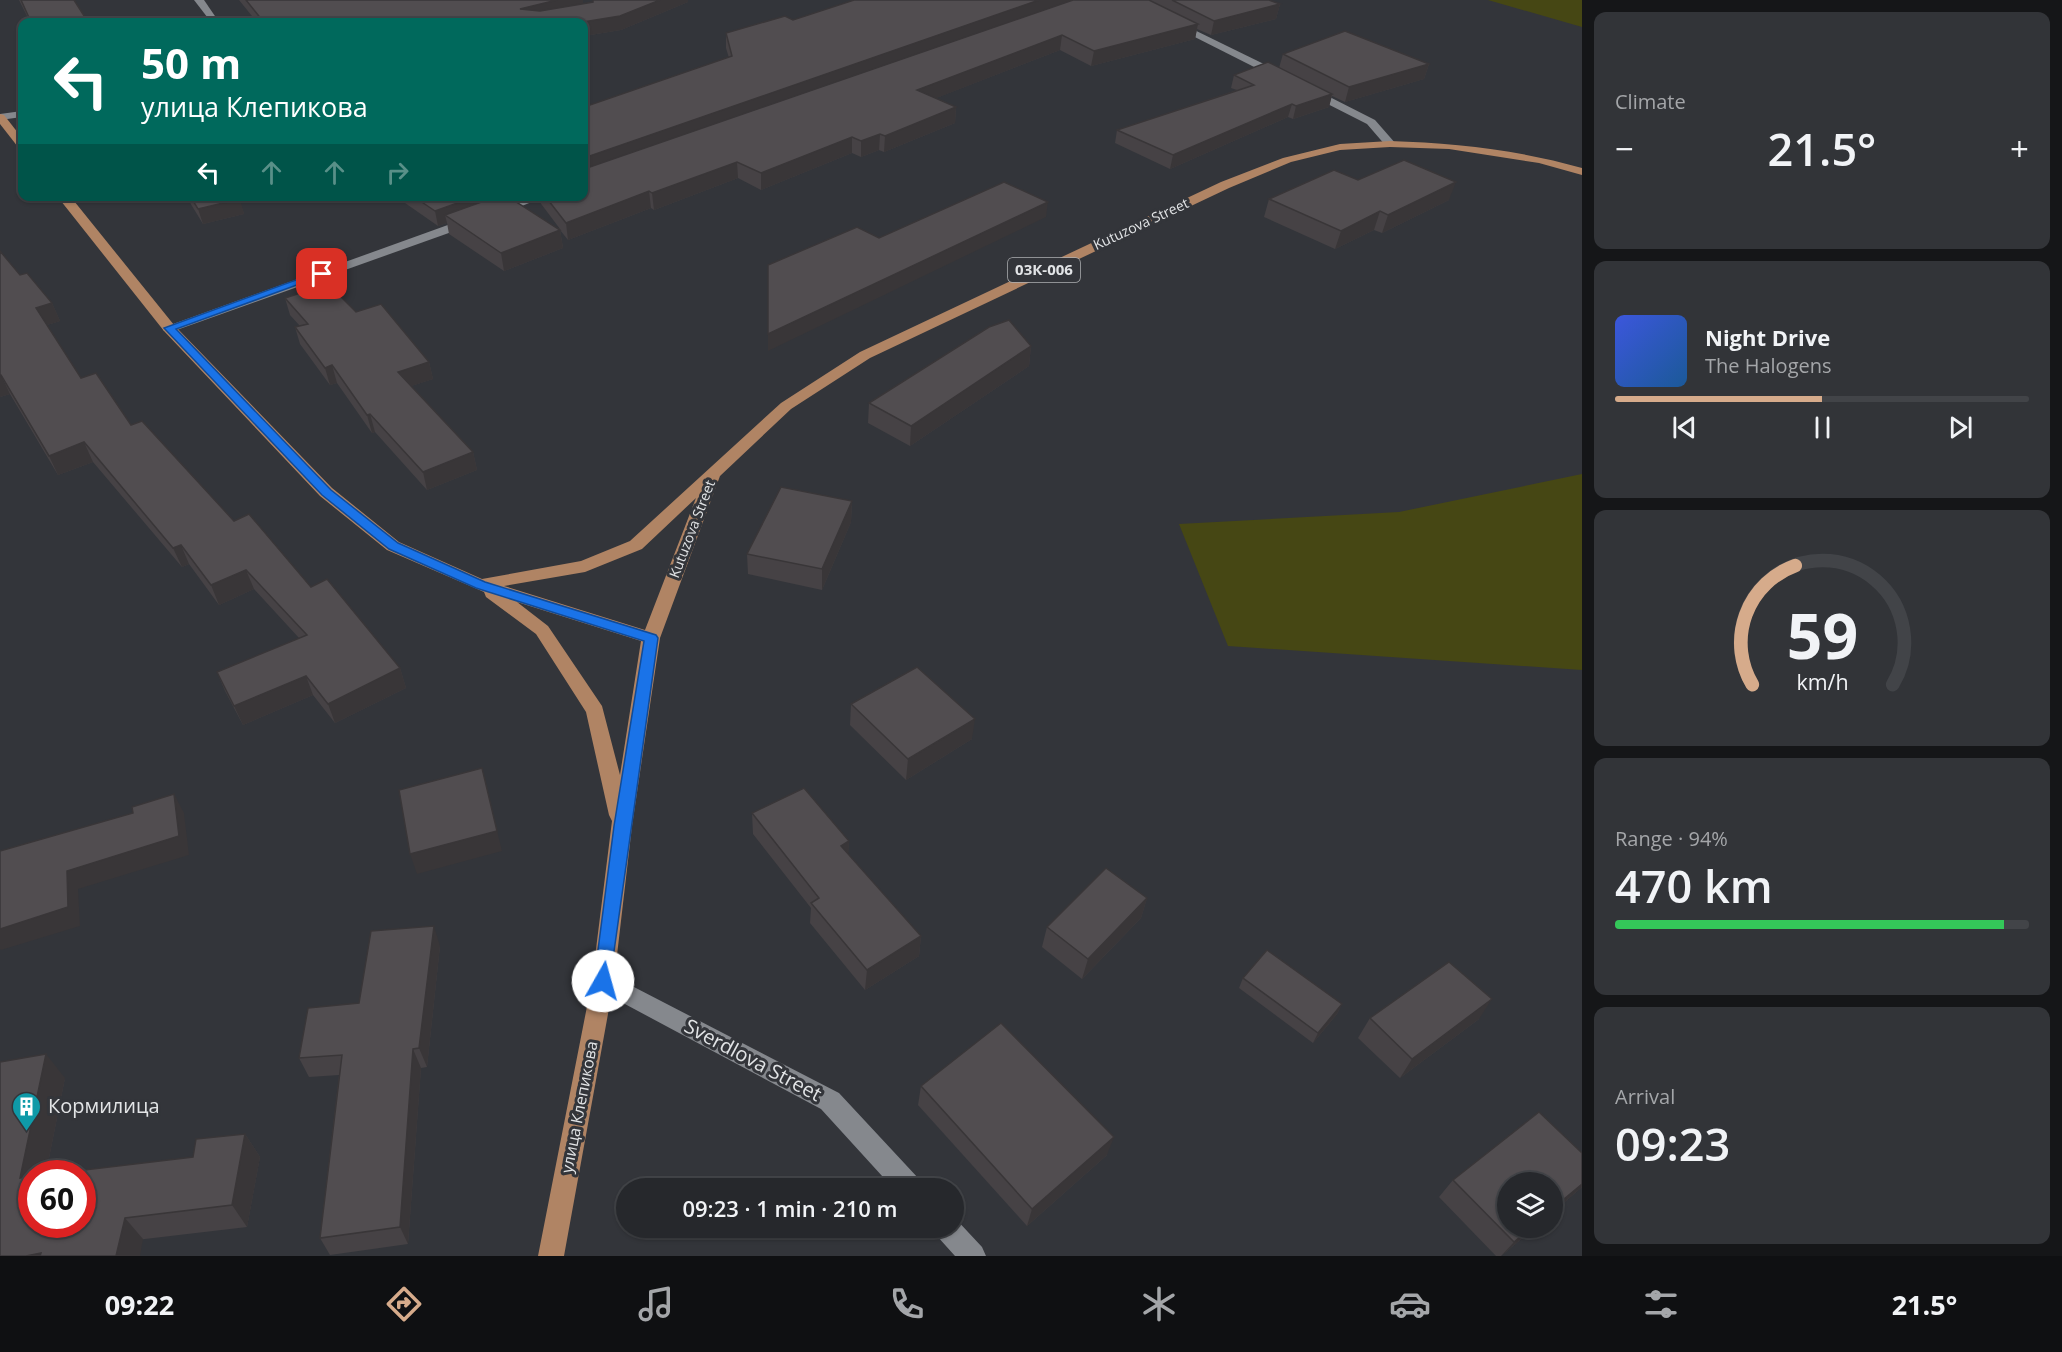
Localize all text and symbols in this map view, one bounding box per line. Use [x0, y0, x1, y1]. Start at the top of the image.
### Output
text: 50 m [141, 34, 241, 91]
icon: left [42, 42, 120, 120]
text: улица Клепикова [141, 88, 368, 125]
text: Climate [1615, 88, 1686, 115]
text: 21.5° [1768, 118, 1876, 179]
text: − [1615, 126, 1634, 171]
text: + [2010, 126, 2029, 171]
icon: left [192, 156, 225, 189]
icon: ahead [255, 156, 288, 189]
icon: ahead [318, 156, 351, 189]
icon: right [381, 156, 414, 189]
street label: Kutuzova Street [1090, 193, 1192, 254]
pin [296, 248, 347, 299]
icon: arrive [305, 257, 338, 290]
road number: 03К-006 [1008, 258, 1080, 282]
text: Night Drive [1705, 322, 1830, 352]
text: The Halogens [1705, 352, 1832, 379]
icon: previous [1668, 411, 1701, 444]
icon: pause [1806, 411, 1839, 444]
icon: next [1944, 411, 1977, 444]
street label: Kutuzova Street [664, 477, 719, 580]
text: 59 [1786, 592, 1858, 677]
text: km/h [1796, 667, 1848, 696]
text: Range · 94% [1615, 825, 1728, 852]
text: 470 km [1615, 855, 1773, 916]
position arrow [571, 949, 635, 1013]
street label: Sverdlova Street [680, 1012, 827, 1107]
street label: улица Клепикова [555, 1039, 603, 1175]
text: Arrival [1615, 1083, 1675, 1110]
building icon: Кормилица [11, 1090, 43, 1132]
place label: Кормилица [48, 1092, 160, 1119]
text: 09:23 [1615, 1113, 1730, 1174]
speed limit sign: 60 [18, 1160, 96, 1238]
map controls [1497, 1172, 1563, 1238]
button: layers [1497, 1172, 1563, 1238]
text: 09:23 · 1 min · 210 m [682, 1193, 898, 1223]
icon: directions [383, 1283, 425, 1325]
icon: music [635, 1283, 677, 1325]
icon: phone [886, 1283, 928, 1325]
icon: climate [1138, 1283, 1180, 1325]
icon: car [1389, 1283, 1431, 1325]
icon: filters [1640, 1283, 1682, 1325]
text: 09:22 [105, 1286, 174, 1323]
text: 21.5° [1892, 1286, 1957, 1323]

